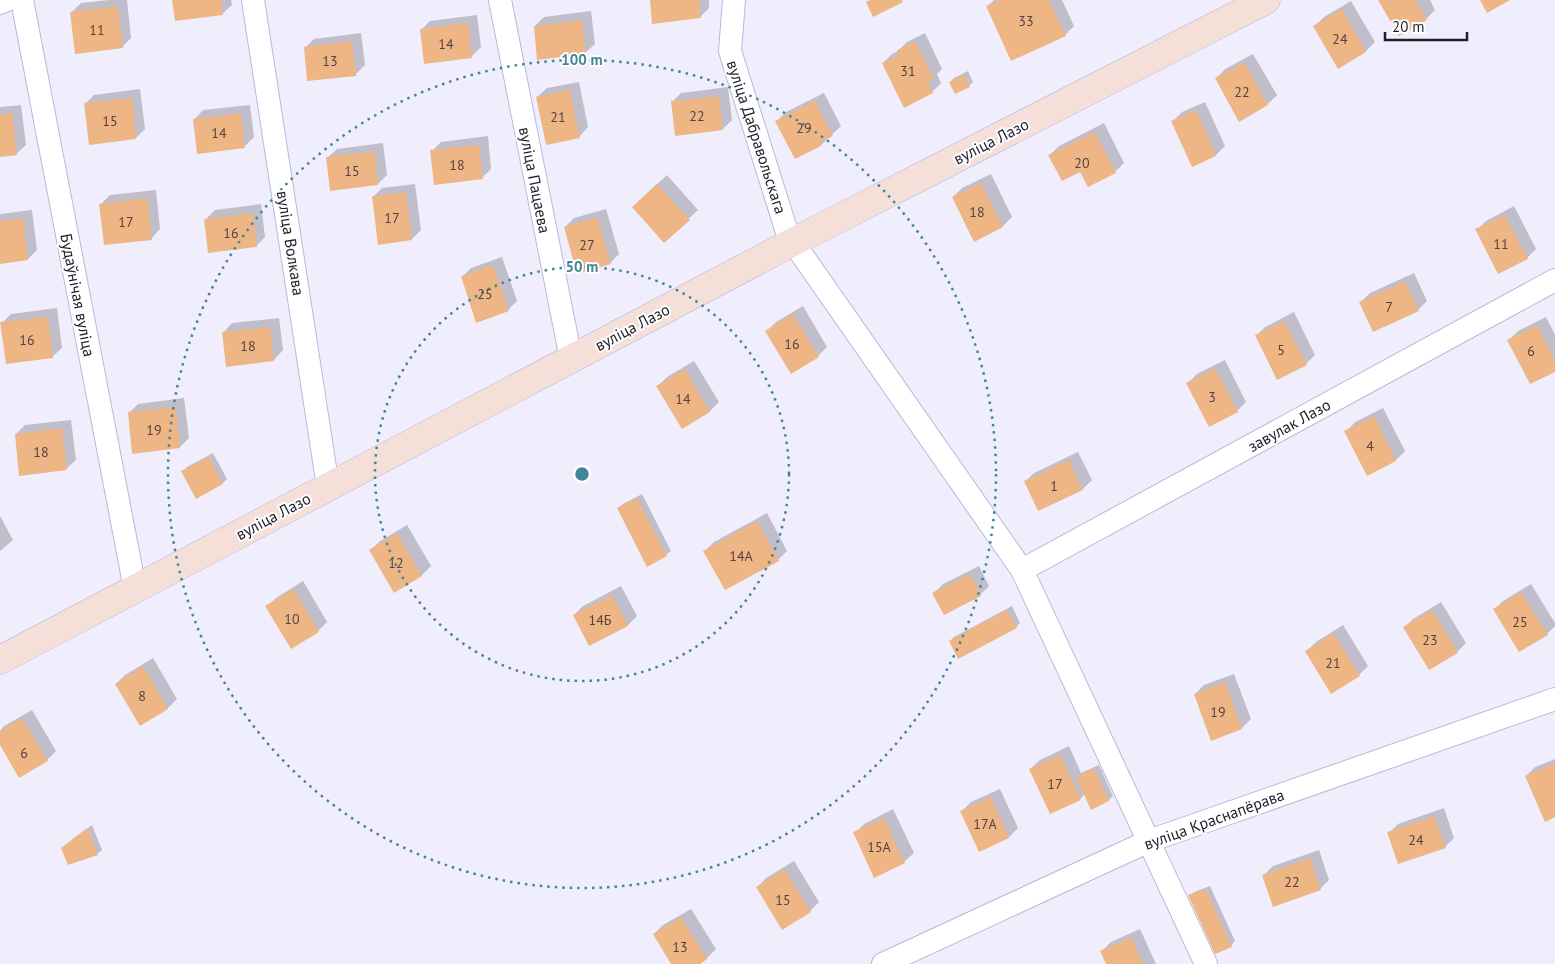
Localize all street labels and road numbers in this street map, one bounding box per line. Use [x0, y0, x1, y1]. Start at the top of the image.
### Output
street label: вуліца Дабравольскага [723, 58, 791, 216]
street label: вуліца Лазо [950, 113, 1032, 169]
street label: вуліца Пацаева [515, 125, 555, 235]
street label: вуліца Волкава [273, 189, 309, 297]
street label: Будаўнічая вуліца [56, 232, 100, 358]
street label: вуліца Лазо [591, 299, 673, 355]
street label: завулак Лазо [1244, 394, 1334, 456]
street label: вуліца Лазо [232, 488, 314, 544]
street label: вуліца Краснапёрава [1141, 784, 1287, 854]

